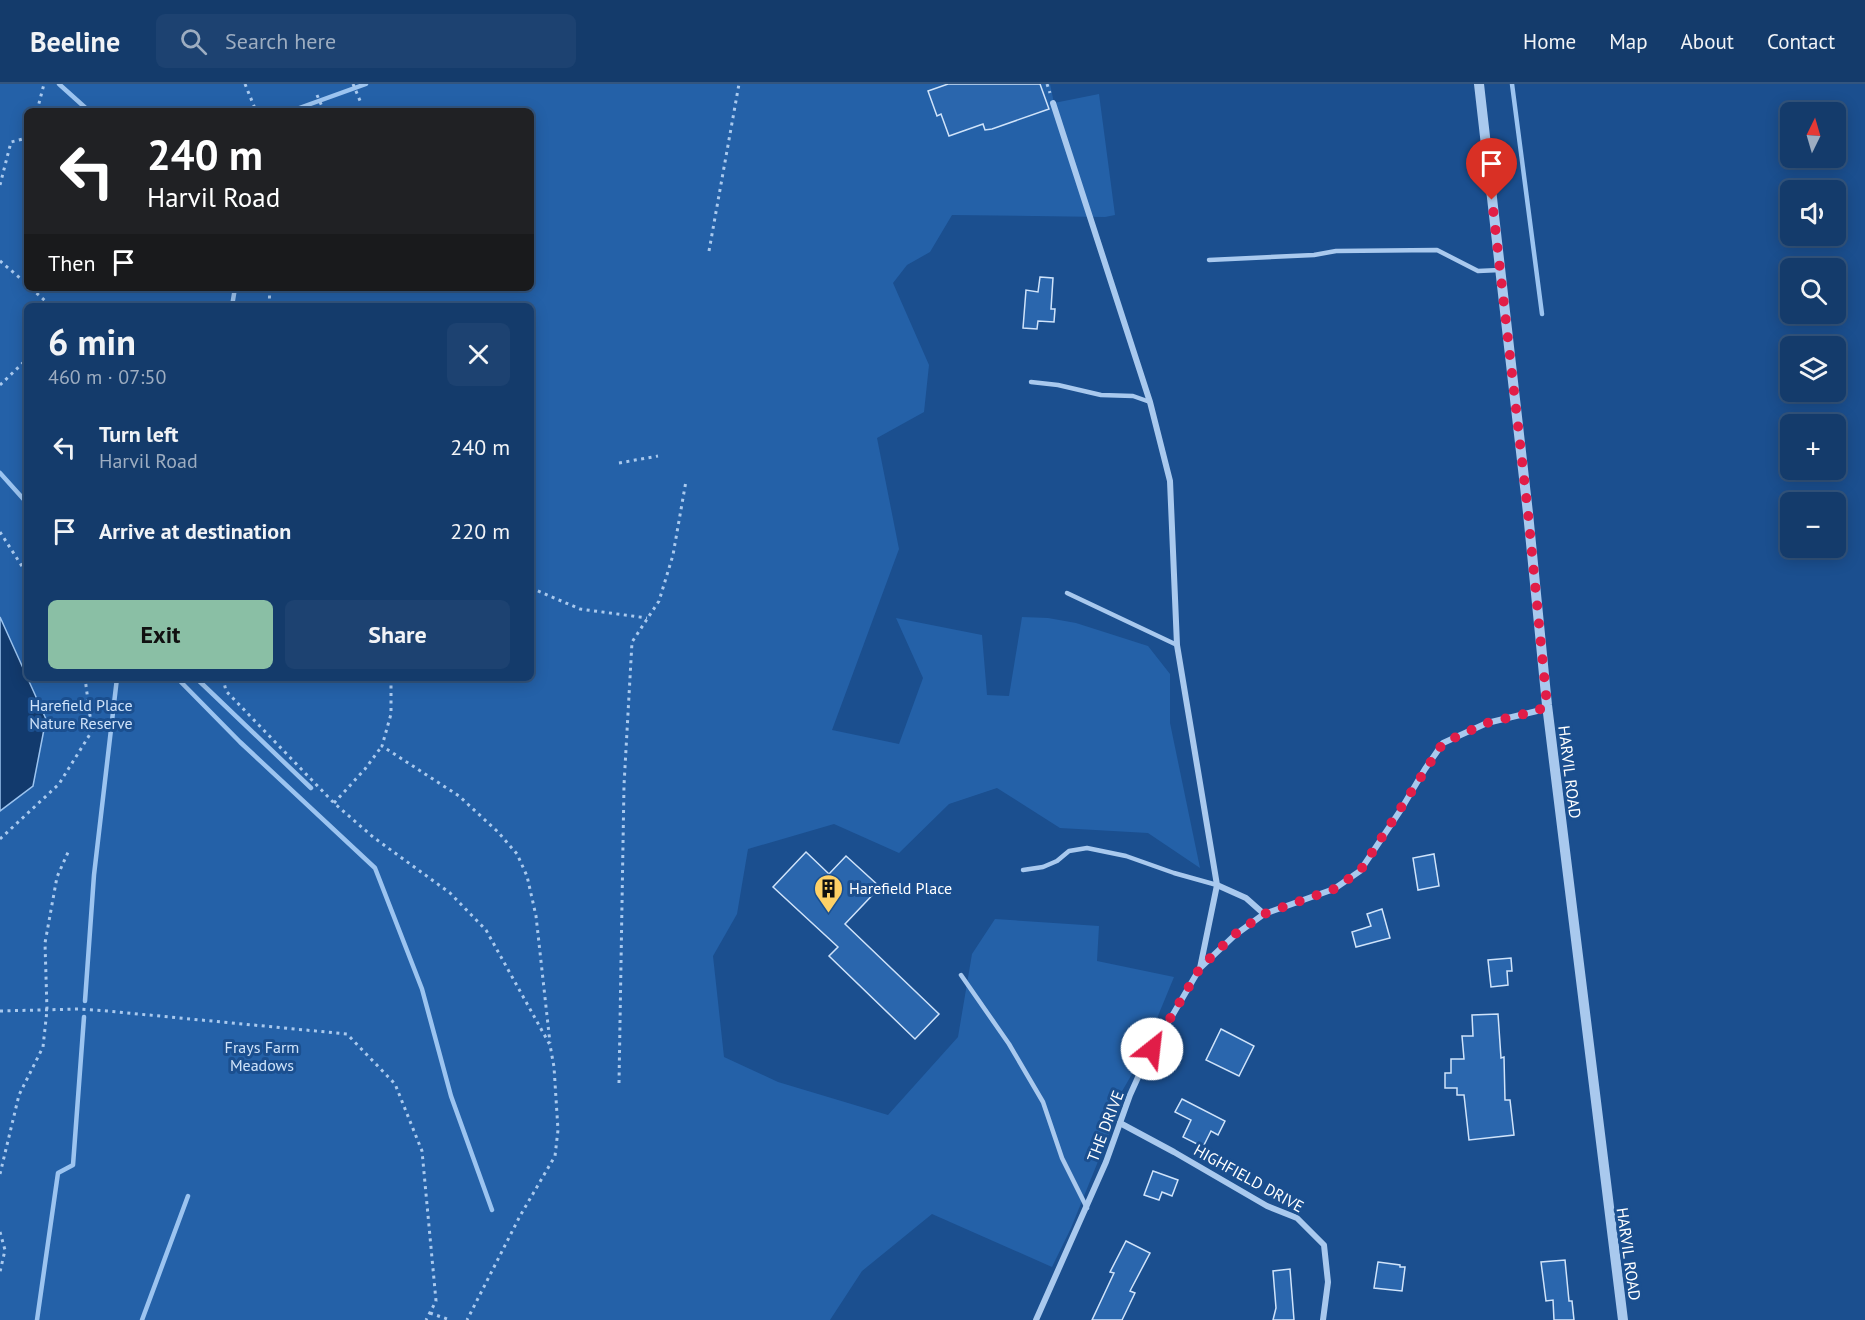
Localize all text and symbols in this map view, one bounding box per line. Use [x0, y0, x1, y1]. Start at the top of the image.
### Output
search box [156, 14, 576, 68]
text: Beeline [30, 23, 120, 60]
icon: search [177, 25, 210, 58]
text: Search here [225, 27, 336, 55]
text: Home [1523, 28, 1576, 55]
text: Map [1609, 28, 1648, 55]
text: About [1681, 28, 1734, 55]
text: Contact [1767, 28, 1835, 55]
north arrow [1780, 102, 1846, 168]
map controls [1780, 102, 1846, 558]
text: 240 m [147, 127, 263, 182]
icon: left [48, 132, 126, 210]
pin [1466, 138, 1517, 200]
icon: arrive [1475, 147, 1508, 180]
text: Harvil Road [147, 180, 280, 214]
button: sound [1780, 180, 1846, 246]
icon: arrive [107, 246, 140, 279]
text: Then [48, 249, 95, 277]
button: search [1780, 258, 1846, 324]
text: 6 min [48, 318, 136, 365]
button: close [447, 323, 510, 386]
button: layers [1780, 336, 1846, 402]
text: 460 m · 07:50 [48, 364, 166, 390]
button: + [1780, 414, 1846, 480]
text: Turn left [99, 420, 179, 448]
icon: left [48, 431, 81, 464]
text: 240 m [450, 433, 510, 461]
text: Harvil Road [99, 448, 198, 474]
button: − [1780, 492, 1846, 558]
icon: arrive [48, 515, 81, 548]
text: Arrive at destination [99, 517, 291, 545]
text: 220 m [450, 517, 510, 545]
button: Exit [48, 600, 273, 669]
button: Share [285, 600, 510, 669]
park label: Harefield Place Nature Reserve [29, 695, 133, 733]
street label: HARVIL ROAD [1554, 724, 1586, 820]
building icon: Harefield Place [812, 872, 844, 914]
place label: Harefield Place [849, 878, 952, 898]
position arrow [1120, 1017, 1184, 1081]
park label: Frays Farm Meadows [225, 1037, 299, 1075]
street label: THE DRIVE [1082, 1088, 1128, 1164]
street label: HIGHFIELD DRIVE [1190, 1139, 1308, 1217]
street label: HARVIL ROAD [1613, 1206, 1645, 1302]

